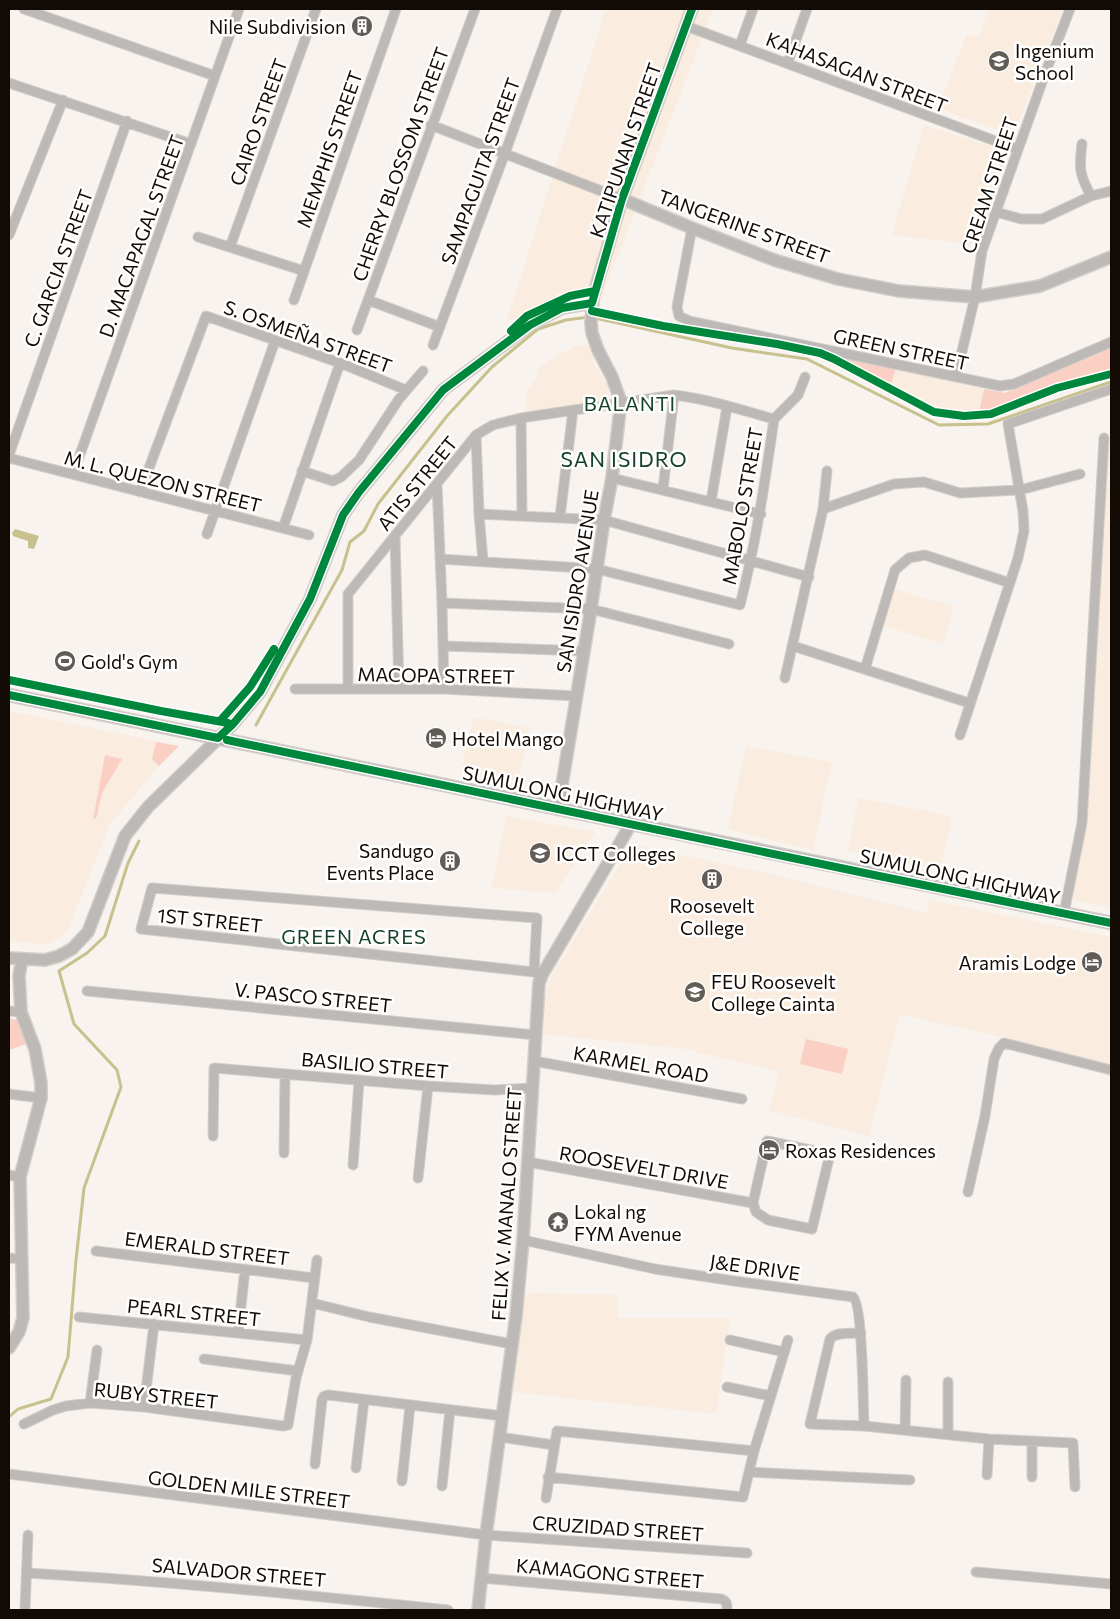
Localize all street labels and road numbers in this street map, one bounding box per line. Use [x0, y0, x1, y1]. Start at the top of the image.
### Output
street label: KAHASAGAN STREET [763, 27, 951, 117]
street label: CHERRY BLOSSOM STREET [347, 44, 453, 284]
street label: CAIRO STREET [224, 55, 292, 189]
street label: KATIPUNAN STREET [584, 60, 666, 240]
street label: MEMPHIS STREET [291, 68, 367, 230]
street label: SAMPAGUITA STREET [436, 75, 524, 267]
street label: CREAM STREET [956, 114, 1022, 256]
street label: D. MACAPAGAL STREET [94, 132, 188, 340]
street label: TANGERINE STREET [655, 184, 833, 268]
street label: C. GARCIA STREET [19, 186, 97, 350]
street label: S. OSMEÑA STREET [221, 295, 395, 377]
street label: GREEN STREET [831, 323, 971, 375]
street label: MABOLO STREET [717, 426, 767, 586]
street label: ATIS STREET [372, 431, 462, 535]
street label: M. L. QUEZON STREET [62, 445, 264, 517]
street label: SAN ISIDRO AVENUE [551, 488, 603, 674]
street label: MACOPA STREET [357, 662, 515, 688]
street label: SUMULONG HIGHWAY [461, 761, 665, 825]
street label: SUMULONG HIGHWAY [858, 844, 1062, 908]
street label: 1ST STREET [156, 903, 264, 937]
street label: V. PASCO STREET [233, 977, 393, 1017]
street label: KARMEL ROAD [572, 1041, 710, 1087]
street label: BASILIO STREET [300, 1047, 450, 1083]
street label: FELIX V. MANALO STREET [486, 1087, 526, 1321]
street label: ROOSEVELT DRIVE [558, 1141, 730, 1193]
street label: EMERALD STREET [123, 1226, 291, 1270]
street label: J&E DRIVE [708, 1249, 802, 1285]
street label: PEARL STREET [126, 1294, 262, 1330]
street label: RUBY STREET [93, 1377, 219, 1413]
street label: GOLDEN MILE STREET [147, 1465, 351, 1513]
street label: CRUZIDAD STREET [531, 1511, 705, 1545]
street label: SALVADOR STREET [151, 1553, 327, 1591]
street label: KAMAGONG STREET [515, 1553, 705, 1593]

